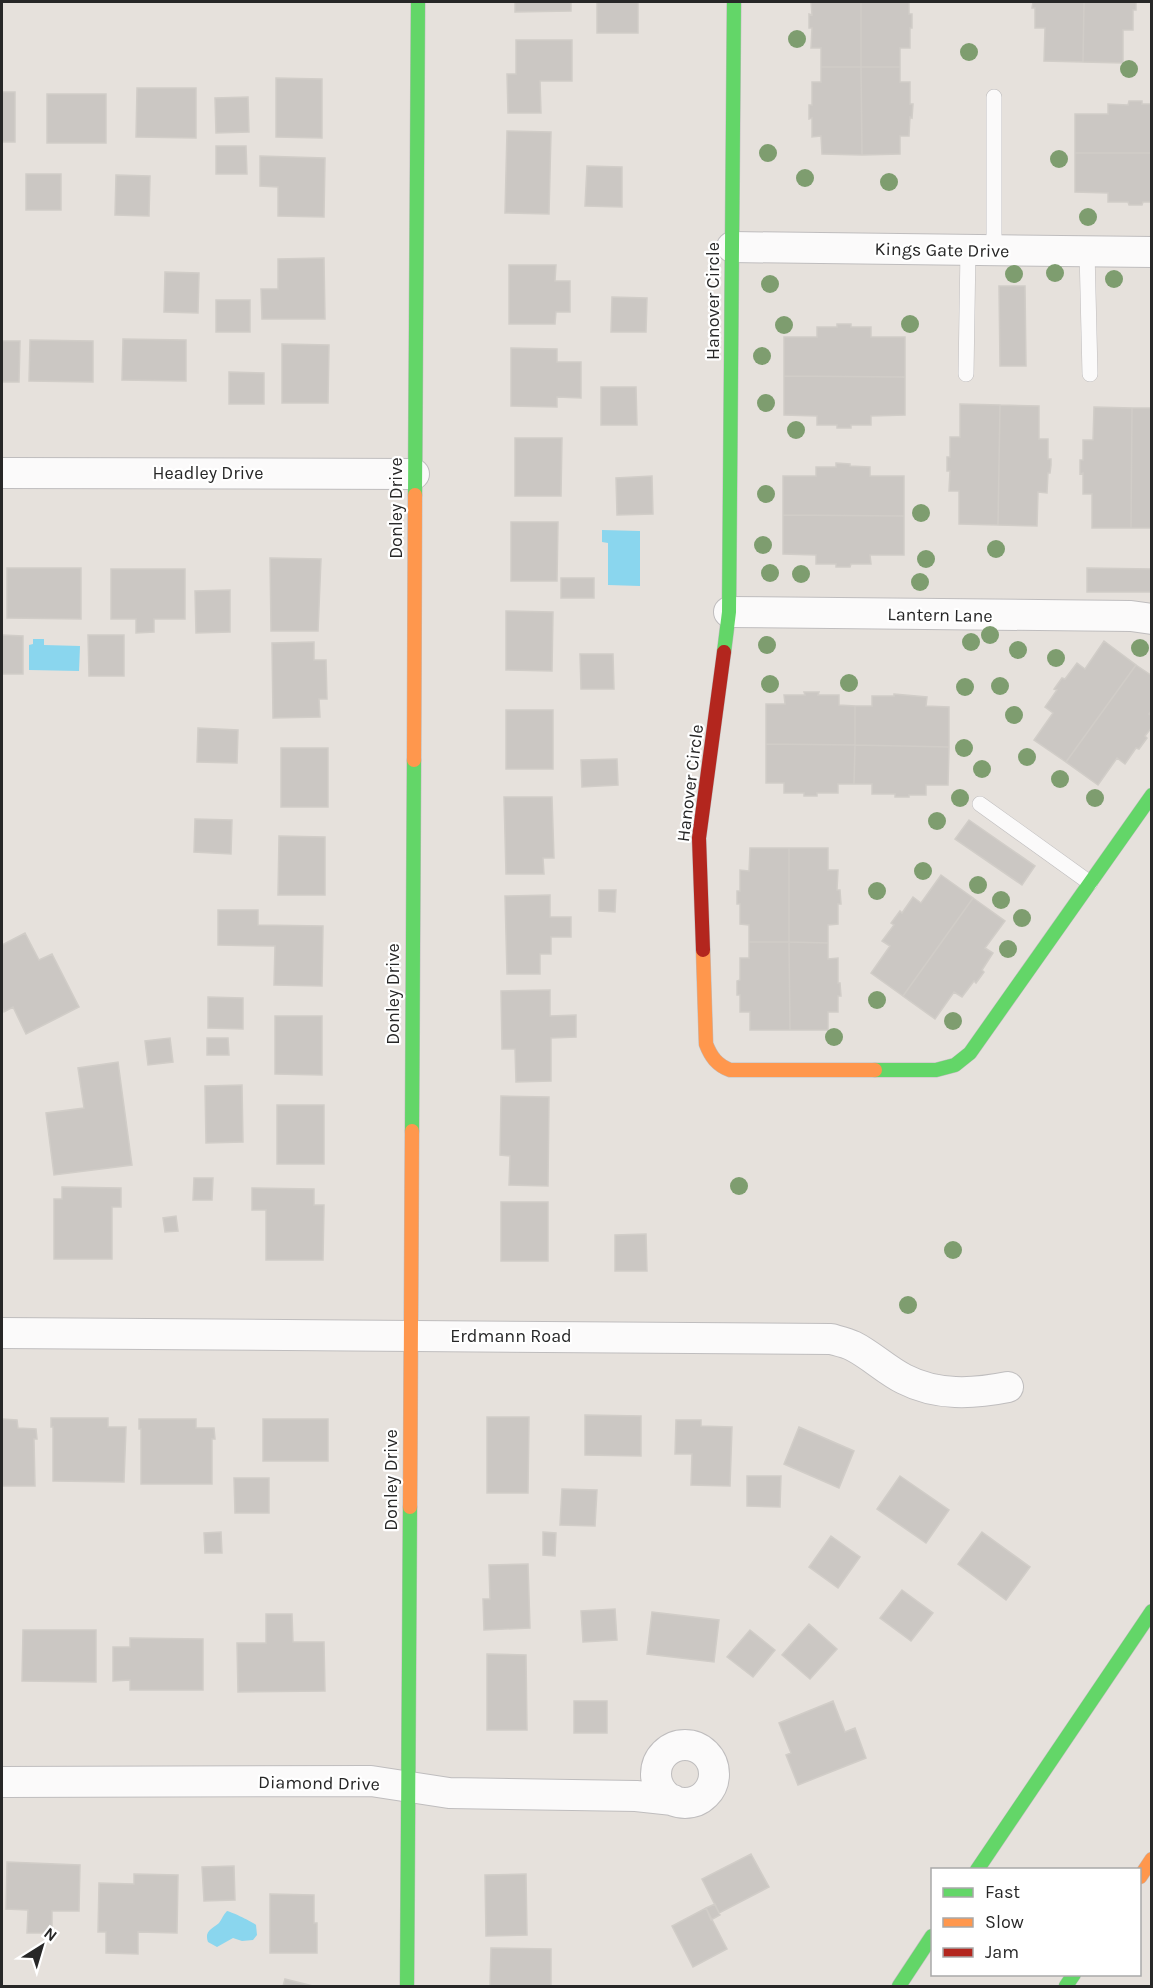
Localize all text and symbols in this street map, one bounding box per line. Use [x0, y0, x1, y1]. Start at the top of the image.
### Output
street label: Kings Gate Drive [874, 238, 1010, 262]
street label: Hanover Circle [702, 242, 724, 360]
street label: Donley Drive [385, 457, 407, 559]
street label: Headley Drive [153, 462, 263, 484]
street label: Lantern Lane [887, 603, 993, 627]
street label: Hanover Circle [672, 723, 708, 843]
street label: Donley Drive [382, 943, 404, 1045]
street label: Erdmann Road [450, 1325, 572, 1347]
street label: Donley Drive [380, 1429, 402, 1531]
street label: Diamond Drive [258, 1771, 380, 1795]
legend [931, 1868, 1141, 1976]
text: Fast [985, 1881, 1020, 1903]
text: Slow [985, 1911, 1024, 1933]
north arrow [12, 1916, 72, 1976]
text: N [40, 1923, 61, 1945]
text: Jam [985, 1941, 1019, 1963]

